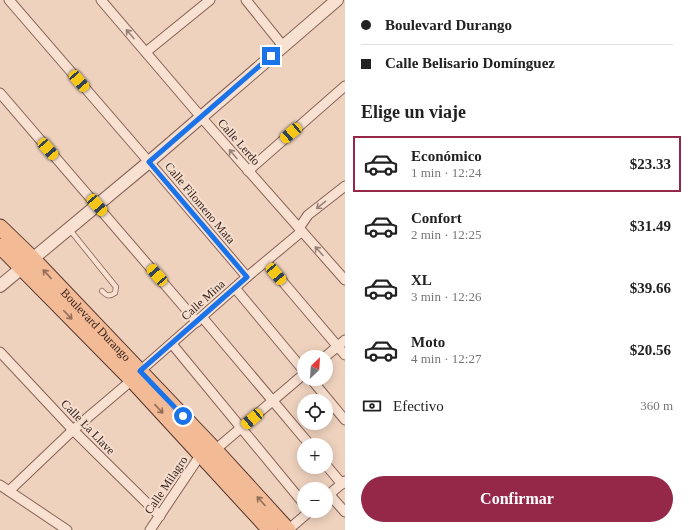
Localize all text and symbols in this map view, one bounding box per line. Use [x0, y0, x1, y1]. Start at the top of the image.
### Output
text: Boulevard Durango [385, 17, 512, 33]
one-way arrow [126, 28, 135, 39]
route end [262, 47, 280, 65]
text: Calle Belisario Domínguez [385, 55, 555, 71]
car [67, 68, 91, 94]
text: Elige un viaje [361, 102, 466, 122]
street label: Calle Lerdo [215, 116, 263, 168]
car [278, 121, 304, 145]
car [36, 136, 60, 162]
icon: car [363, 146, 399, 182]
text: Económico [411, 148, 482, 164]
one-way arrow [229, 149, 238, 159]
text: $23.33 [630, 156, 671, 172]
street label: Calle Filomeno Mata [162, 159, 239, 247]
text: 1 min · 12:24 [411, 165, 481, 180]
car [85, 192, 109, 218]
one-way arrow [315, 201, 326, 210]
icon: car [363, 208, 399, 244]
text: Confort [411, 210, 462, 226]
text: $31.49 [630, 218, 671, 234]
text: 2 min · 12:25 [411, 227, 481, 242]
one-way arrow [314, 246, 324, 256]
car [264, 261, 288, 287]
car [145, 262, 169, 288]
one-way arrow [42, 269, 52, 279]
icon: car [363, 270, 399, 306]
text: XL [411, 272, 432, 288]
street label: Calle Mina [178, 276, 228, 323]
text: $39.66 [630, 280, 671, 296]
street label: Boulevard Durango [58, 286, 134, 364]
text: 3 min · 12:26 [411, 289, 481, 304]
one-way arrow [63, 310, 73, 320]
icon: car [363, 332, 399, 368]
text: Moto [411, 334, 445, 350]
text: $20.56 [630, 342, 671, 358]
north arrow [297, 350, 333, 386]
map controls [297, 350, 333, 518]
text: 4 min · 12:27 [411, 351, 481, 366]
button: locate [297, 394, 333, 430]
icon: cash [361, 395, 383, 417]
street label: Calle La Llave [58, 396, 118, 458]
text: Efectivo [393, 398, 444, 414]
text: 360 m [640, 398, 673, 413]
one-way arrow [154, 404, 163, 414]
route start [174, 407, 192, 425]
car [239, 407, 265, 431]
button: + [297, 438, 333, 474]
street label: Calle Milagro [141, 453, 191, 517]
button: Confirmar [361, 476, 673, 522]
button: − [297, 482, 333, 518]
one-way arrow [257, 496, 266, 506]

